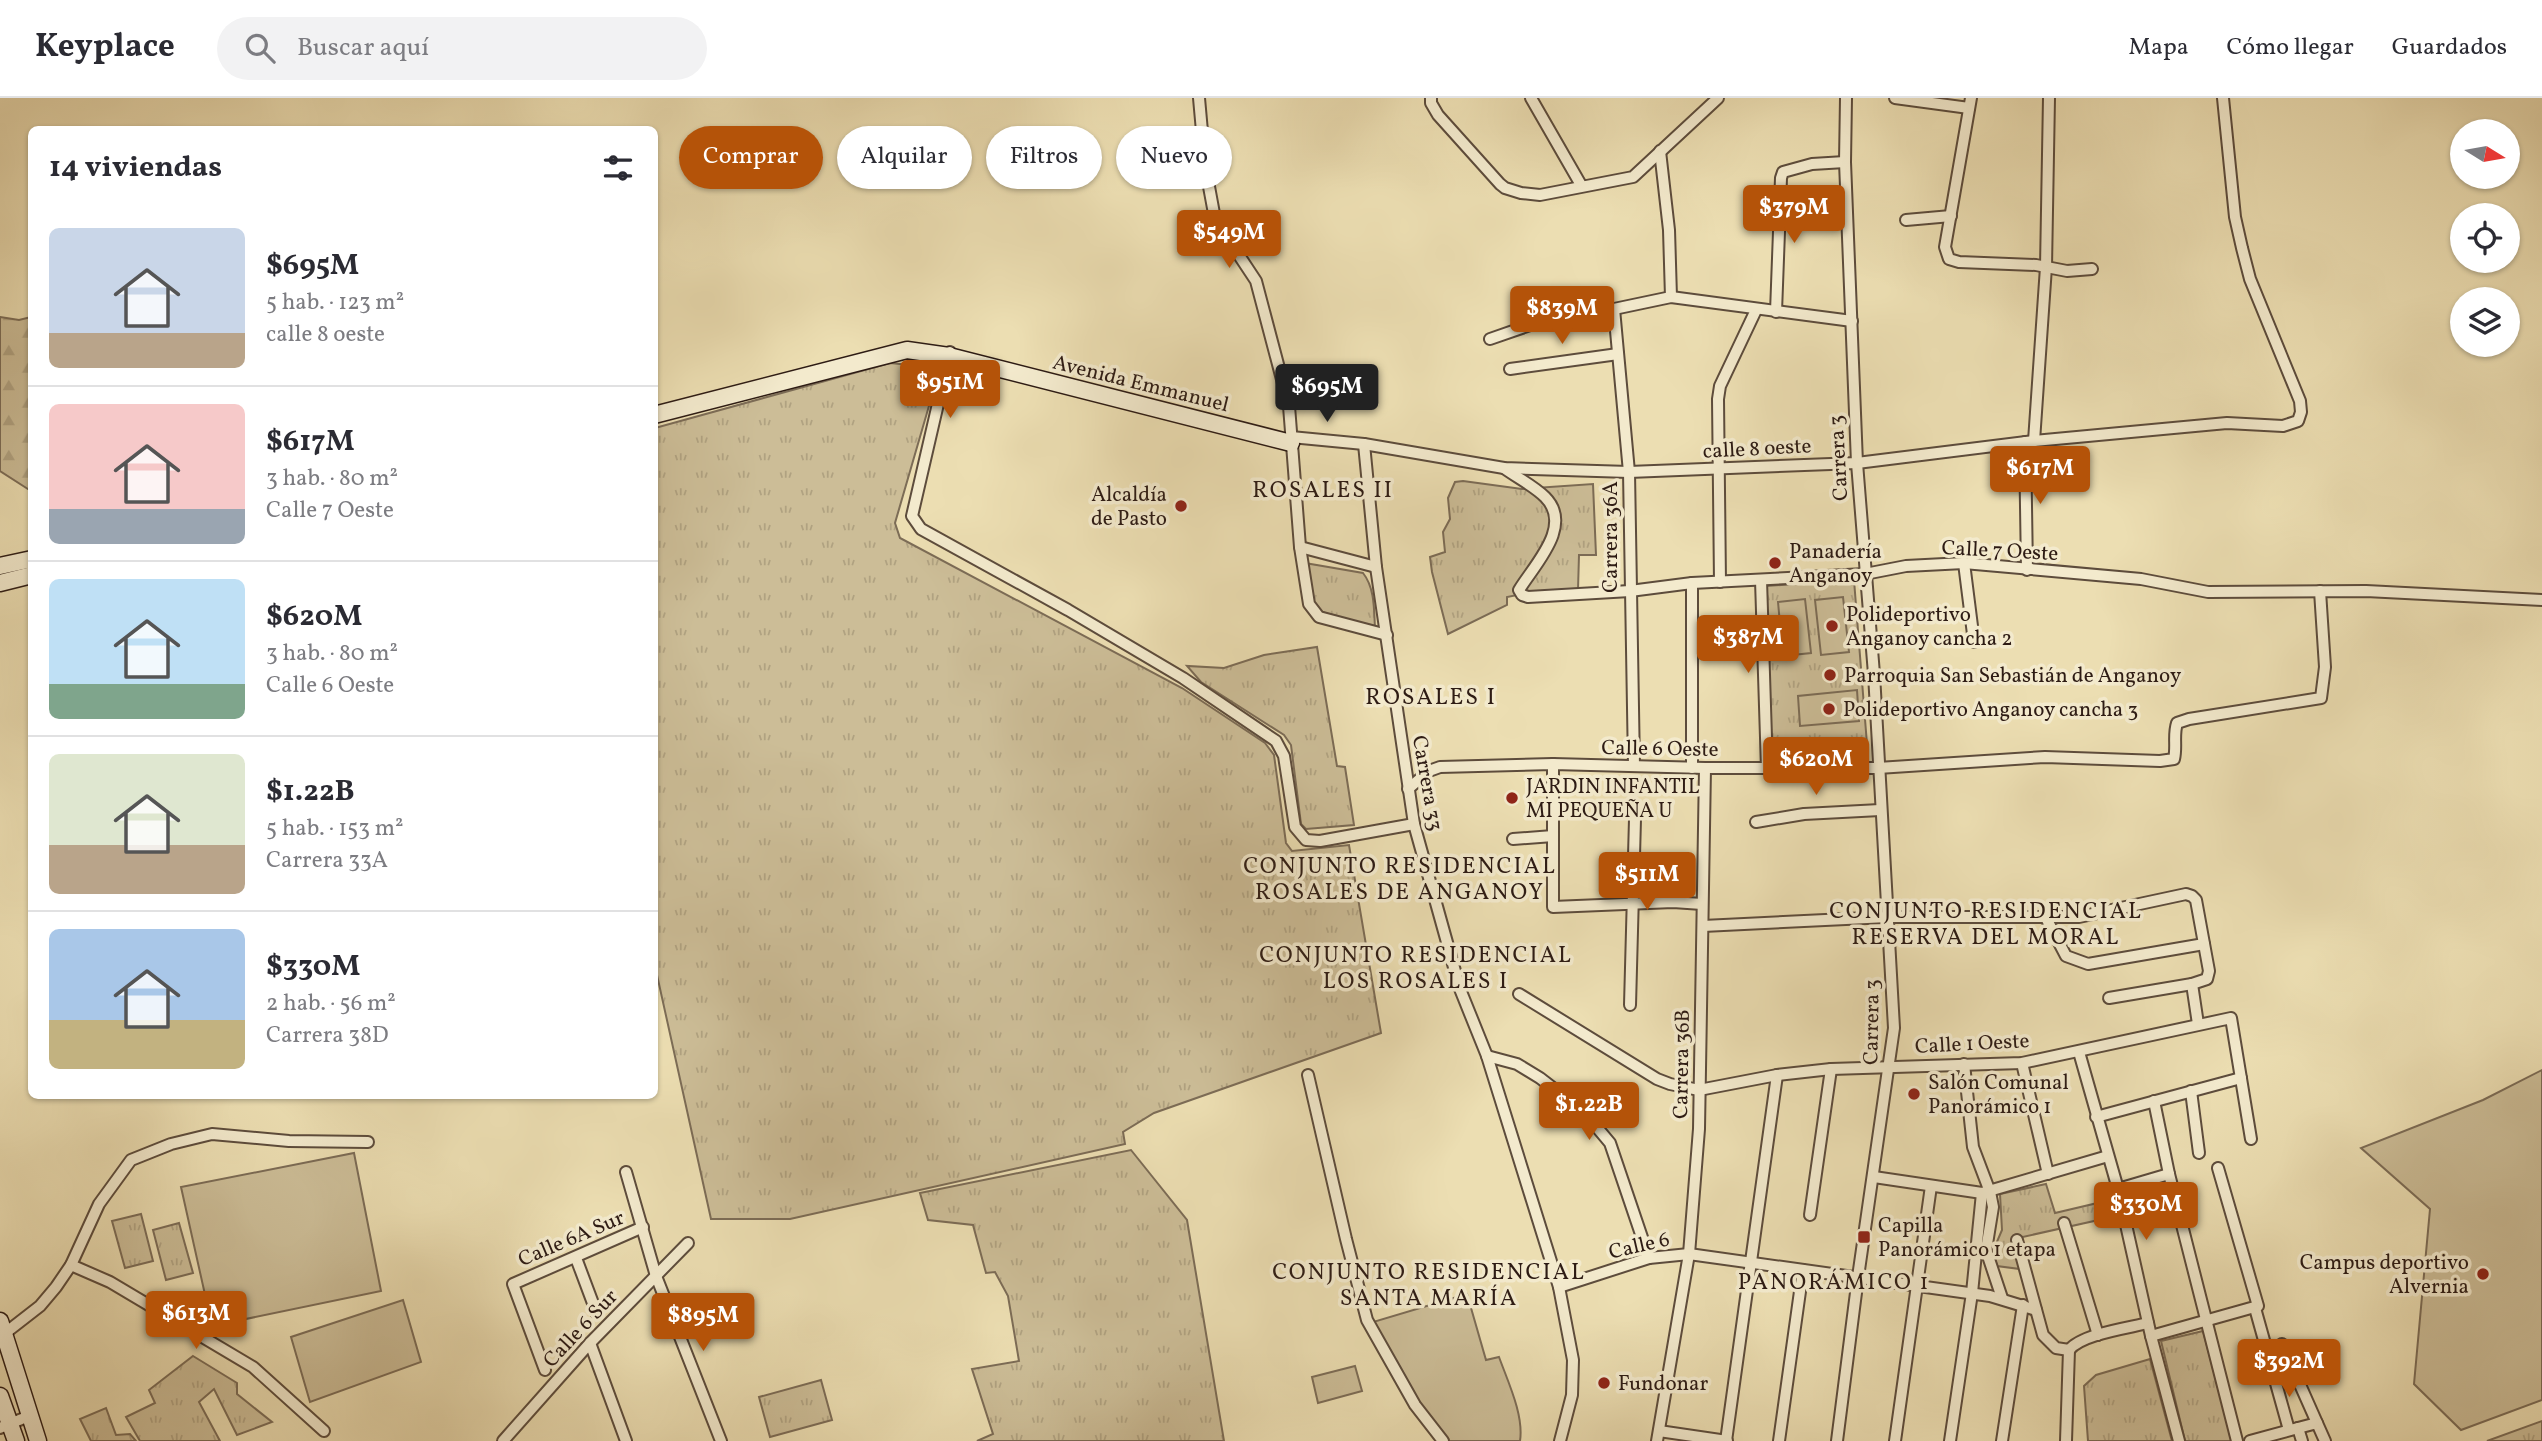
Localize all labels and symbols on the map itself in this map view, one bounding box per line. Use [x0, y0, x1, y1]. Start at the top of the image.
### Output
north arrow [2450, 119, 2520, 189]
pin: $379M [1745, 186, 1843, 245]
pin: $549M [1180, 211, 1278, 270]
pin: $839M [1513, 286, 1611, 346]
street label: Avenida Emmanuel [1050, 349, 1232, 420]
pin: $951M [901, 360, 999, 420]
pin: $695M [1278, 364, 1376, 424]
street label: Carrera 3 [1823, 414, 1856, 502]
street label: calle 8 oeste [1702, 432, 1812, 467]
pin: $617M [1991, 446, 2089, 506]
district label: ROSALES II [1252, 475, 1394, 507]
place label: Alcaldía de Pasto [1091, 481, 1167, 534]
street label: Carrera 36A [1597, 481, 1626, 593]
marker: Alcaldía de Pasto [1173, 498, 1189, 514]
street label: Calle 7 Oeste [1941, 534, 2059, 569]
place label: Panadería Anganoy [1789, 538, 1882, 591]
marker: Panadería Anganoy [1767, 555, 1783, 571]
place label: Polideportivo Anganoy cancha 2 [1846, 601, 2013, 654]
pin: $387M [1699, 616, 1797, 675]
marker: Polideportivo Anganoy cancha 2 [1824, 618, 1840, 634]
place label: Parroquia San Sebastián de Anganoy [1844, 662, 2182, 691]
marker: Parroquia San Sebastián de Anganoy [1822, 667, 1838, 683]
district label: ROSALES I [1365, 682, 1497, 714]
place label: Polideportivo Anganoy cancha 3 [1843, 696, 2138, 725]
marker: Polideportivo Anganoy cancha 3 [1821, 701, 1837, 717]
street label: Carrera 33 [1404, 733, 1449, 833]
street label: Calle 6 Oeste [1601, 734, 1719, 765]
pin: $620M [1767, 738, 1865, 797]
place label: JARDIN INFANTIL MI PEQUEÑA U [1526, 773, 1700, 826]
marker: JARDIN INFANTIL MI PEQUEÑA U [1504, 790, 1520, 806]
district label: CONJUNTO RESIDENCIAL ROSALES DE ANGANOY [1243, 851, 1557, 909]
pin: $511M [1598, 852, 1696, 912]
district label: CONJUNTO RESIDENCIAL RESERVA DEL MORAL [1829, 896, 2143, 954]
district label: CONJUNTO RESIDENCIAL LOS ROSALES I [1259, 940, 1573, 998]
street label: Carrera 3 [1857, 979, 1888, 1065]
street label: Carrera 36B [1667, 1009, 1698, 1119]
street label: Calle 1 Oeste [1914, 1027, 2030, 1062]
place label: Salón Comunal Panorámico 1 [1928, 1069, 2069, 1122]
pin: $1.22B [1532, 1082, 1646, 1142]
marker: Salón Comunal Panorámico 1 [1906, 1086, 1922, 1102]
pin: $330M [2097, 1182, 2195, 1242]
street label: Calle 6A Sur [514, 1204, 629, 1275]
place label: Capilla Panorámico 1 etapa [1878, 1212, 2056, 1265]
street label: Calle 6 [1606, 1225, 1673, 1268]
marker: Capilla Panorámico 1 etapa [1856, 1229, 1872, 1245]
place label: Campus deportivo Alvernia [2300, 1249, 2469, 1302]
district label: CONJUNTO RESIDENCIAL SANTA MARÍA [1272, 1257, 1586, 1315]
marker: Campus deportivo Alvernia [2475, 1266, 2491, 1282]
district label: PANORÁMICO 1 [1738, 1267, 1930, 1299]
street label: Calle 6 Sur [537, 1283, 625, 1375]
pin: $613M [147, 1292, 245, 1351]
pin: $895M [654, 1294, 752, 1353]
pin: $392M [2240, 1340, 2338, 1399]
place label: Fundonar [1618, 1370, 1709, 1399]
marker: Fundonar [1596, 1375, 1612, 1391]

